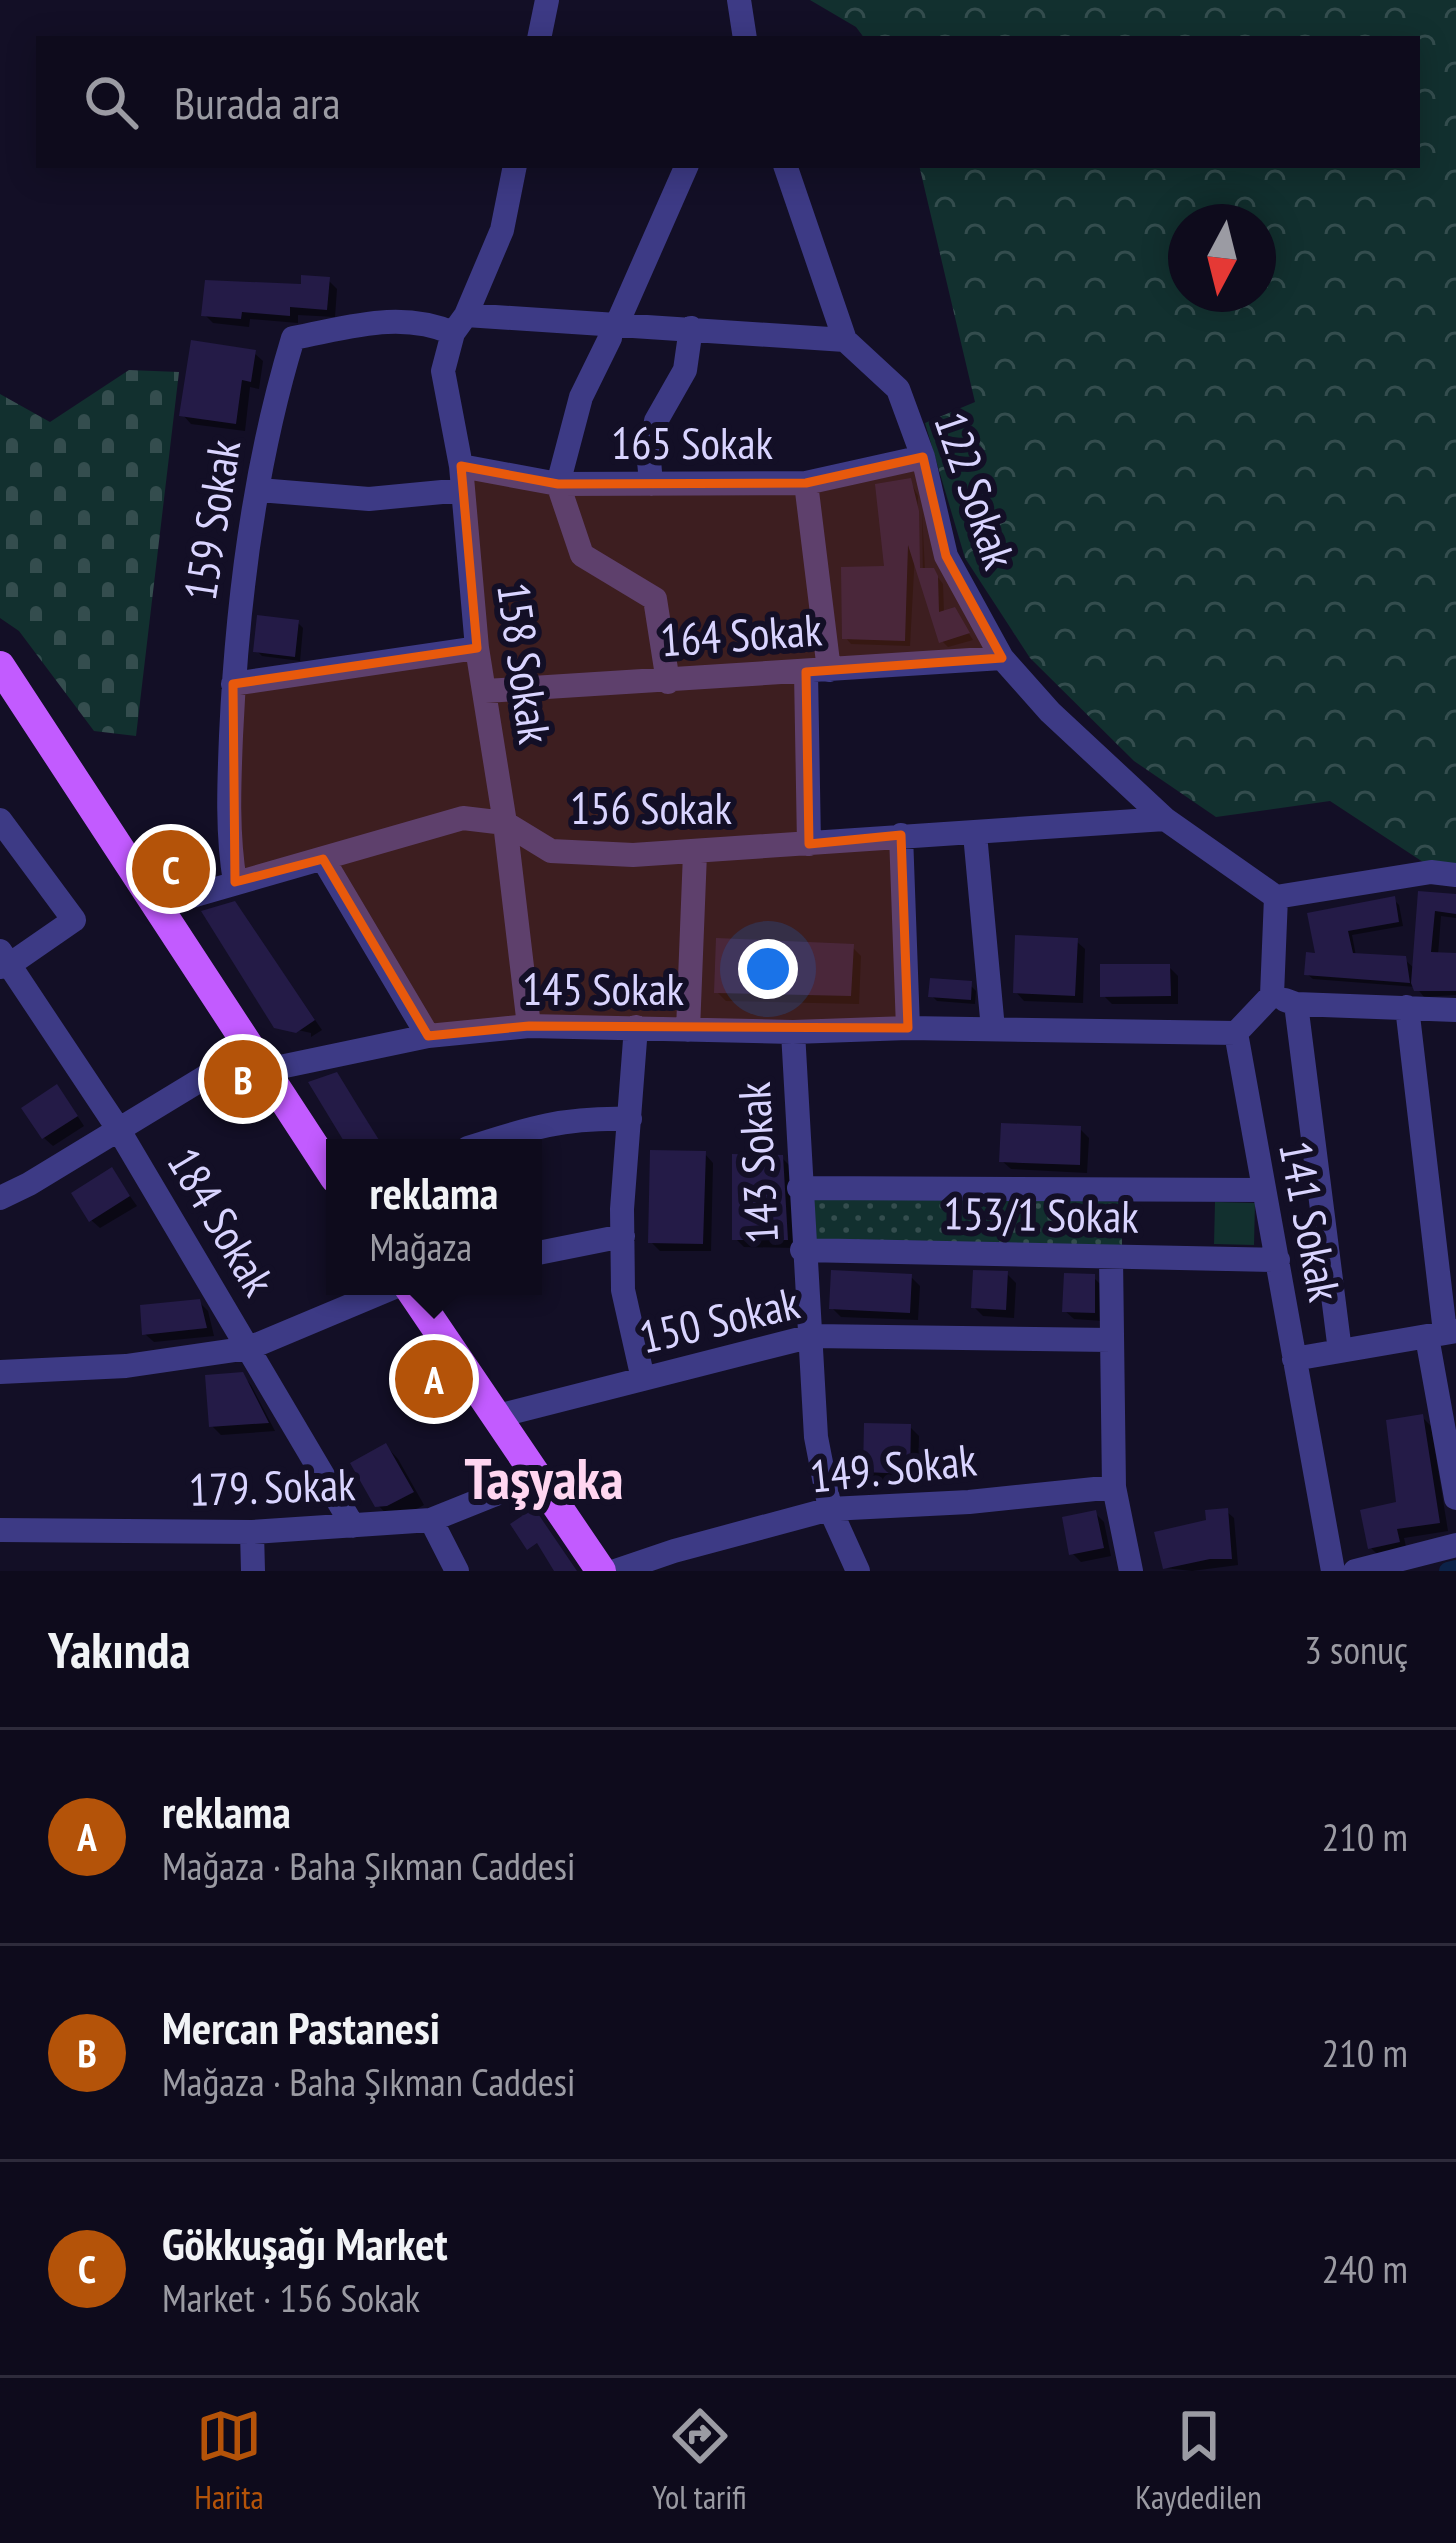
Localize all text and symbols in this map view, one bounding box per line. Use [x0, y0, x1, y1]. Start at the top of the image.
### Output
search box [36, 36, 1420, 168]
icon: search [78, 69, 144, 135]
text: Burada ara [174, 73, 340, 131]
north arrow [1168, 204, 1276, 312]
street label: 122 Sokak [922, 404, 1030, 576]
street label: 165 Sokak [611, 413, 773, 471]
street label: 159 Sokak [170, 435, 252, 605]
street label: 158 Sokak [485, 579, 565, 748]
street label: 164 Sokak [658, 599, 824, 669]
street label: 156 Sokak [570, 778, 732, 836]
pin: C [132, 824, 210, 914]
your location [738, 939, 798, 999]
street label: 145 Sokak [522, 959, 684, 1017]
pin: B [204, 1034, 282, 1124]
street label: 143 Sokak [724, 1080, 790, 1245]
street label: 141 Sokak [1267, 1136, 1355, 1307]
street label: 184 Sokak [155, 1137, 289, 1306]
popup [326, 1139, 542, 1295]
text: reklama [370, 1163, 498, 1221]
street label: 153/1 Sokak [943, 1183, 1140, 1245]
text: Mağaza [370, 1221, 472, 1272]
street label: 150 Sokak [634, 1272, 805, 1365]
pin: A [395, 1334, 473, 1424]
street label: 149. Sokak [807, 1429, 980, 1505]
district label: Taşyaka [465, 1441, 623, 1515]
street label: 179. Sokak [188, 1454, 357, 1518]
text: Yakında [48, 1616, 190, 1682]
text: 3 sonuç [1304, 1624, 1408, 1675]
text: reklama [162, 1782, 291, 1840]
text: A [77, 1811, 97, 1862]
text: 210 m [1322, 1811, 1408, 1862]
text: Mağaza · Baha Şıkman Caddesi [162, 1840, 576, 1891]
text: Mercan Pastanesi [162, 1998, 440, 2056]
text: B [77, 2027, 97, 2078]
text: 210 m [1322, 2027, 1408, 2078]
text: Mağaza · Baha Şıkman Caddesi [162, 2056, 576, 2107]
text: Gökkuşağı Market [162, 2214, 447, 2272]
text: C [78, 2243, 96, 2294]
text: 240 m [1322, 2243, 1408, 2294]
text: Market · 156 Sokak [162, 2272, 420, 2323]
tab: Harita [194, 2403, 264, 2518]
tab: Yol tarifi [652, 2403, 747, 2518]
tab: Kaydedilen [1135, 2403, 1262, 2518]

